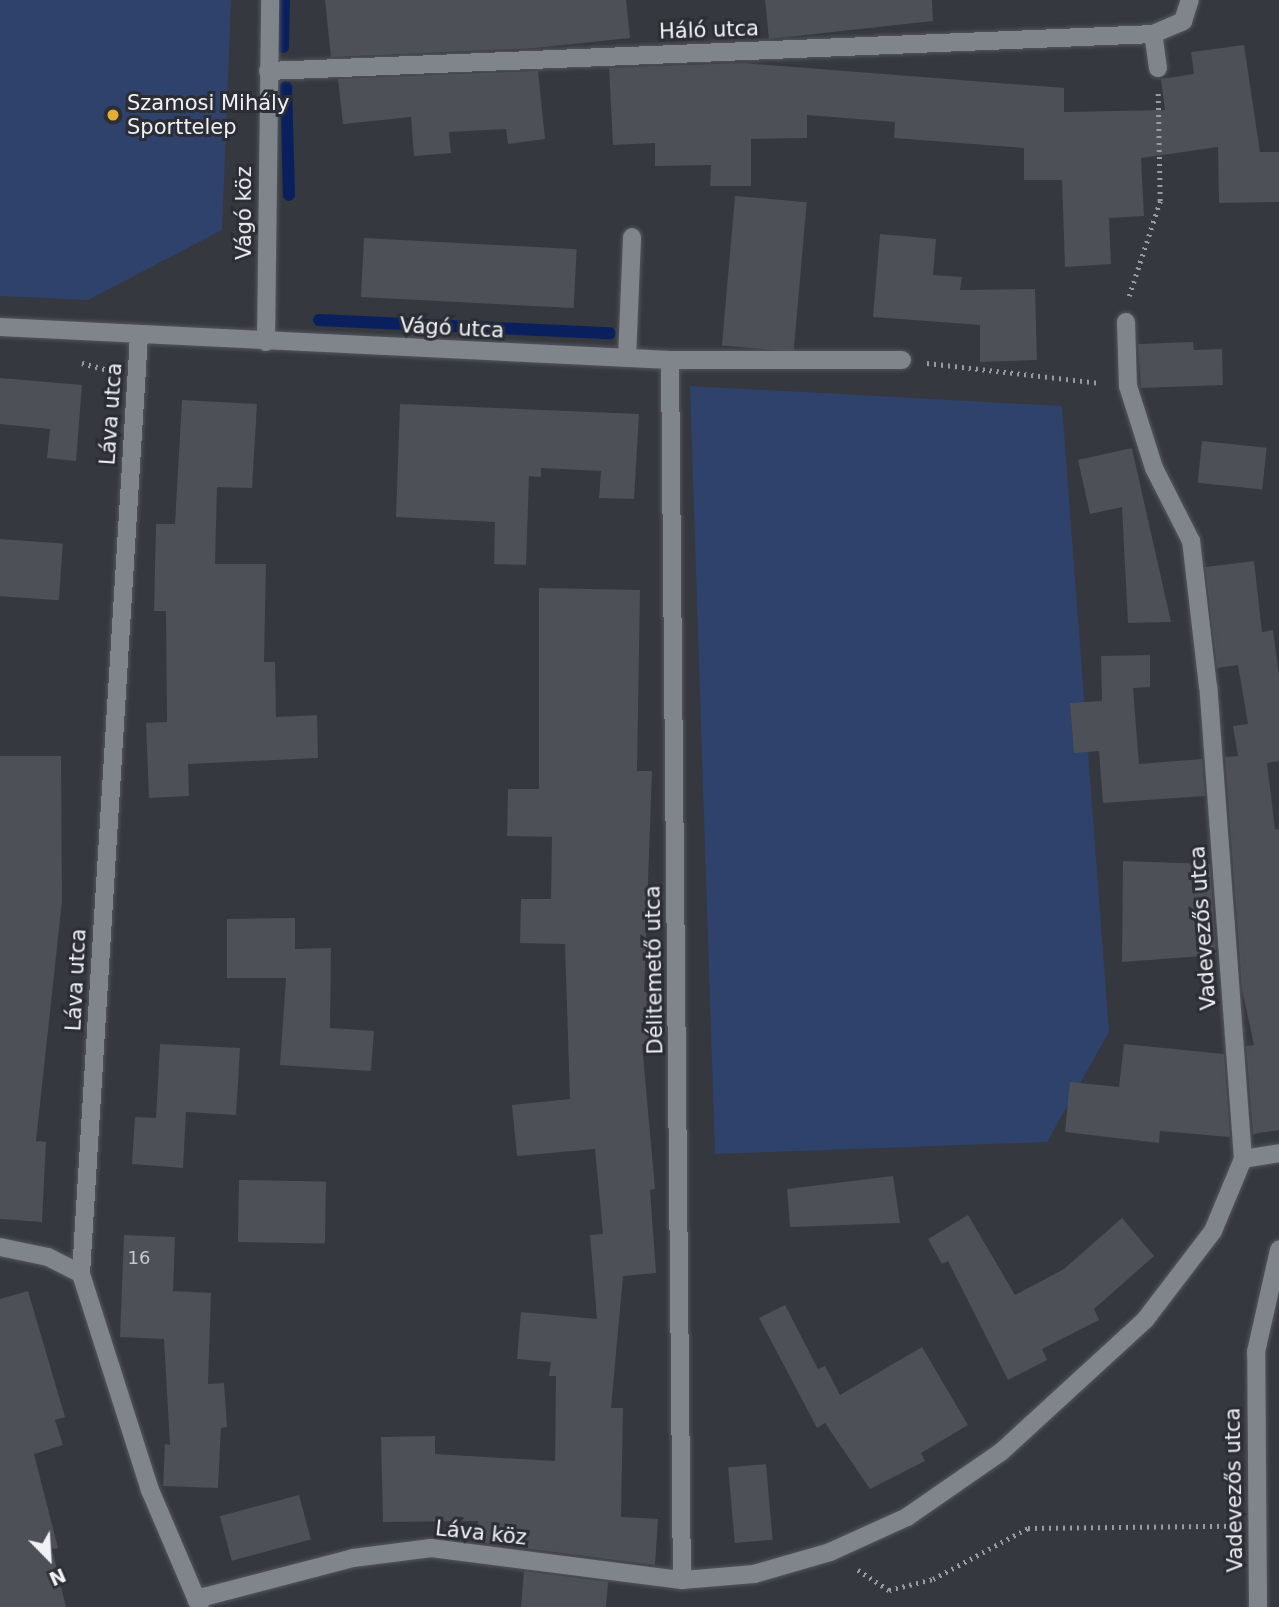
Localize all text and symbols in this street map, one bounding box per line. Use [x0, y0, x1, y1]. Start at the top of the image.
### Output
street label: Háló utca [659, 16, 759, 44]
place label: Szamosi Mihály Sporttelep [127, 90, 289, 140]
marker: Szamosi Mihály Sporttelep [105, 107, 121, 123]
street label: Vágó köz [231, 166, 257, 260]
street label: Vágó utca [399, 313, 505, 343]
street label: Láva utca [95, 362, 127, 466]
street label: Vadevezős utca [1185, 845, 1221, 1011]
street label: Délitemető utca [640, 885, 668, 1055]
street label: Láva utca [61, 928, 91, 1032]
house number: 16 [128, 1247, 150, 1269]
street label: Vadevezős utca [1220, 1407, 1248, 1573]
street label: Láva köz [434, 1516, 528, 1550]
north arrow [14, 1523, 84, 1593]
text: N [46, 1564, 69, 1590]

